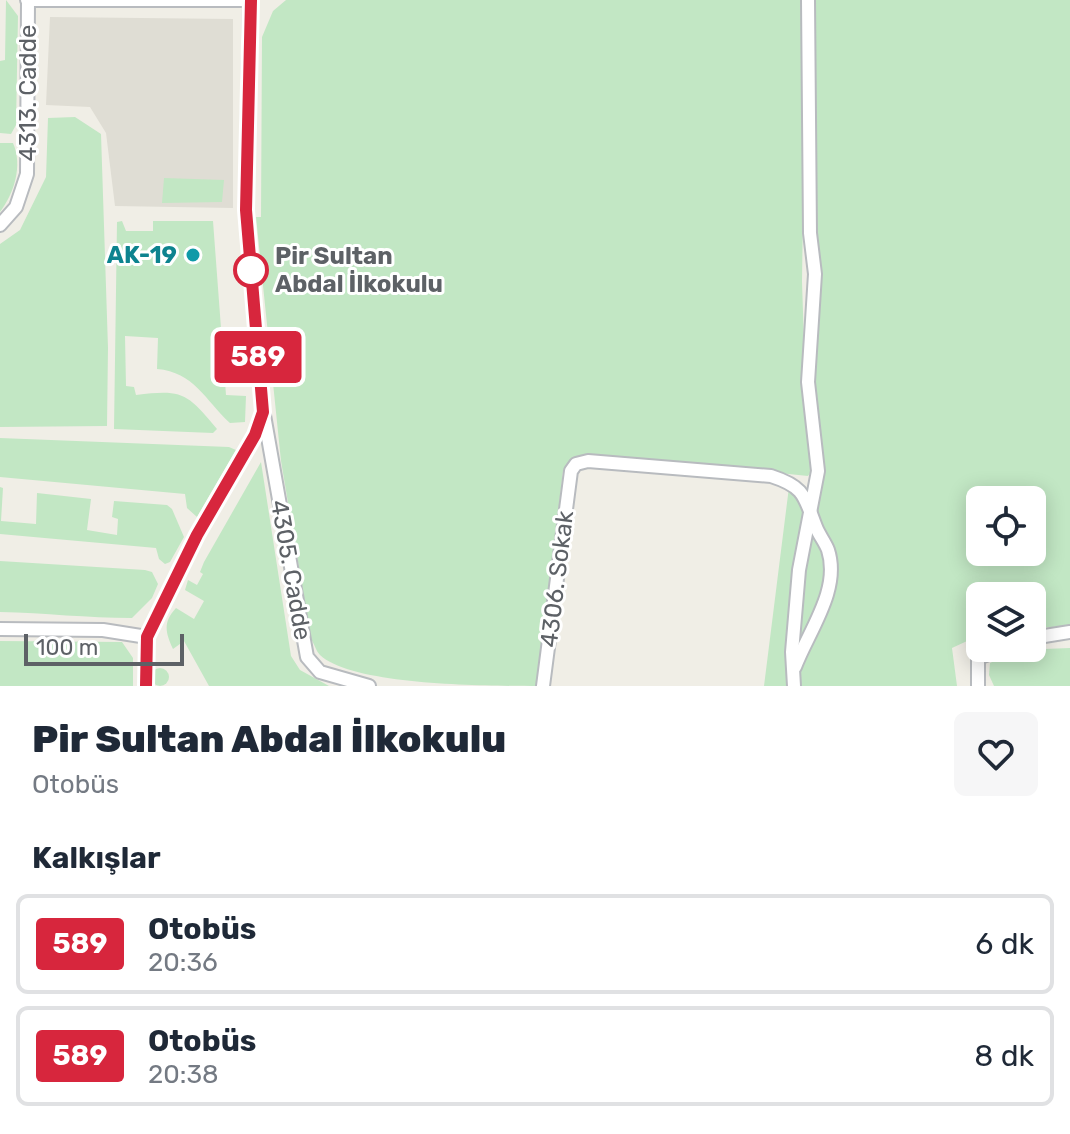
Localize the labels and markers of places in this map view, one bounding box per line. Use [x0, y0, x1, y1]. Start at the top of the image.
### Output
place label: AK-19 [107, 241, 177, 269]
place label: Pir Sultan Abdal İlkokulu [275, 242, 443, 298]
marker: AK-19 [184, 246, 202, 264]
marker: Pir Sultan Abdal İlkokulu [234, 253, 268, 287]

